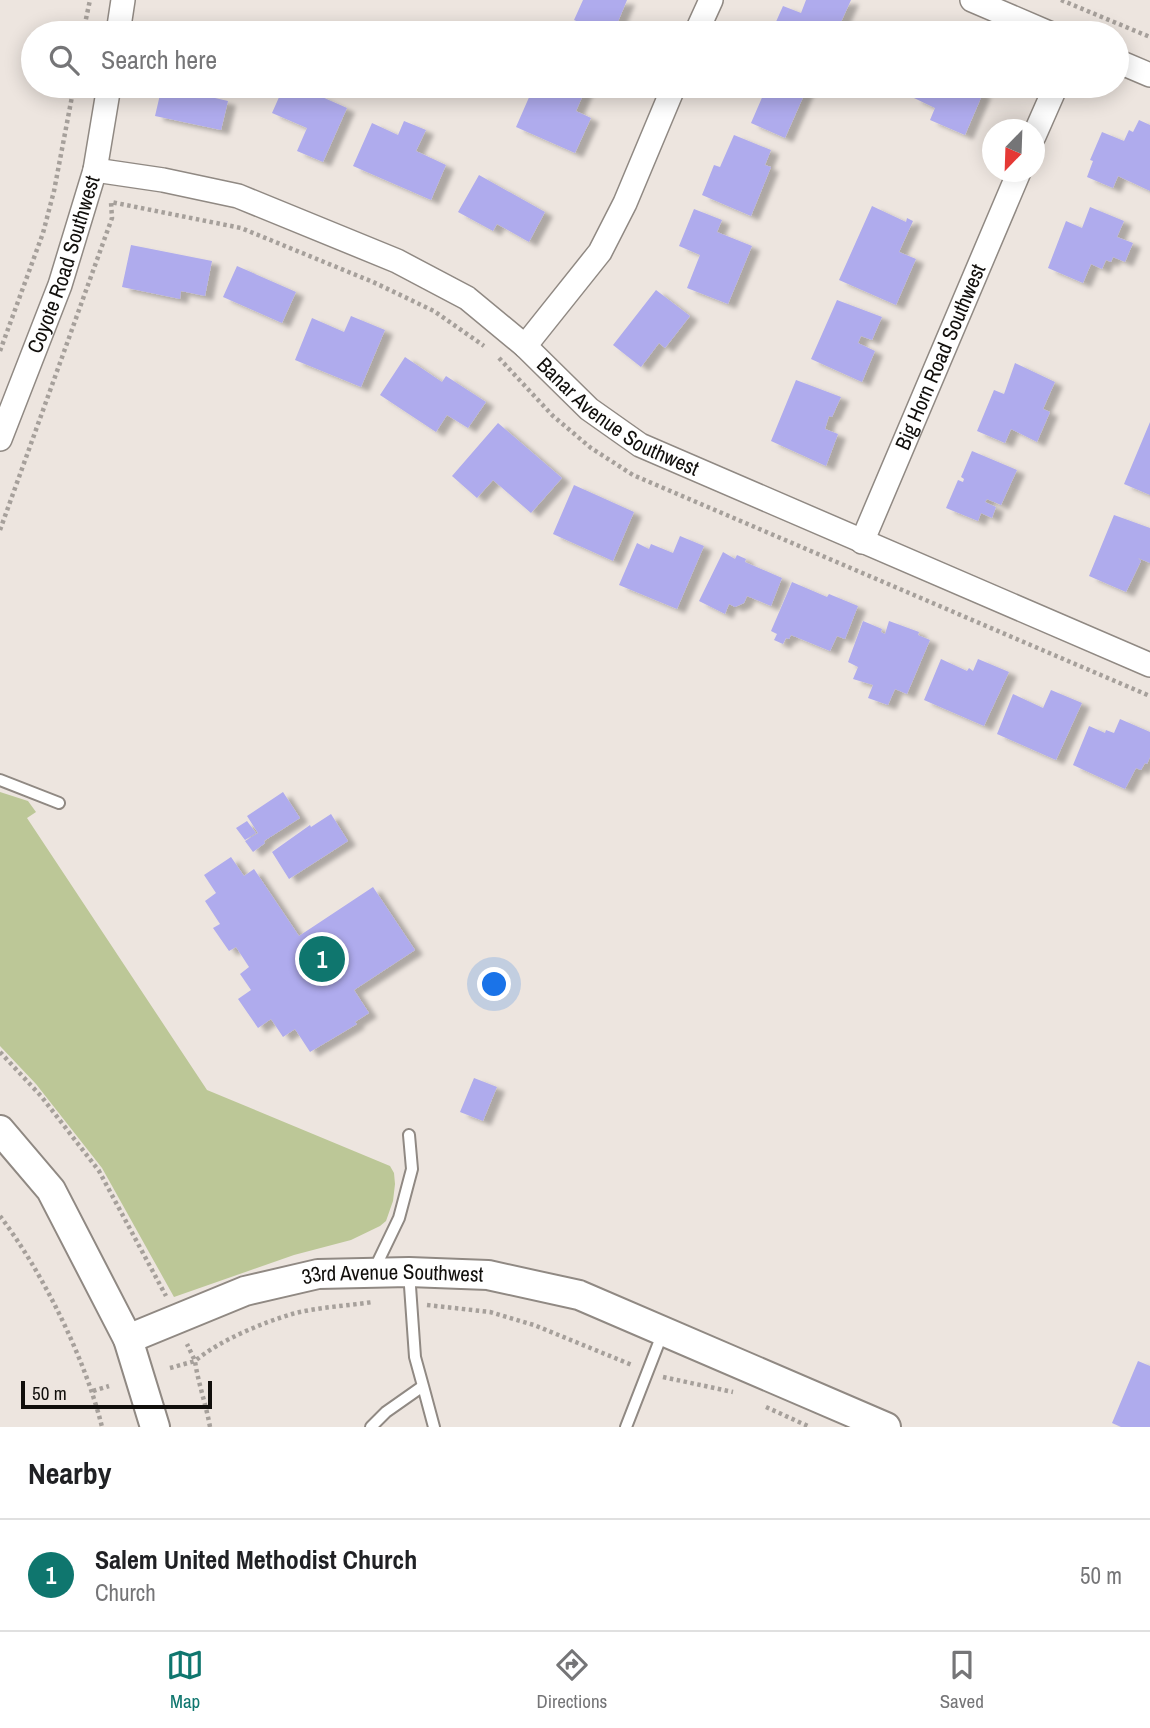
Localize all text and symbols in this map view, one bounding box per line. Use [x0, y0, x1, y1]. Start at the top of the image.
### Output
search box [21, 21, 1129, 98]
icon: search [45, 41, 83, 79]
text: Search here [101, 42, 217, 77]
north arrow [982, 119, 1045, 182]
street label: Coyote Road Southwest [20, 172, 107, 357]
street label: Big Horn Road Southwest [888, 259, 992, 454]
street label: Banar Avenue Southwest [531, 351, 704, 483]
pin: 1 [299, 933, 345, 985]
your location [477, 967, 511, 1001]
street label: 33rd Avenue Southwest [299, 1257, 484, 1291]
scale bar [21, 1378, 212, 1410]
text: 50 m [32, 1380, 67, 1406]
text: Nearby [28, 1453, 111, 1493]
text: Salem United Methodist Church [95, 1542, 417, 1577]
text: 1 [46, 1560, 56, 1591]
text: 50 m [1080, 1560, 1122, 1591]
text: Church [95, 1577, 156, 1608]
tab: Map [166, 1646, 204, 1714]
tab: Directions [536, 1646, 607, 1714]
tab: Saved [940, 1646, 984, 1714]

